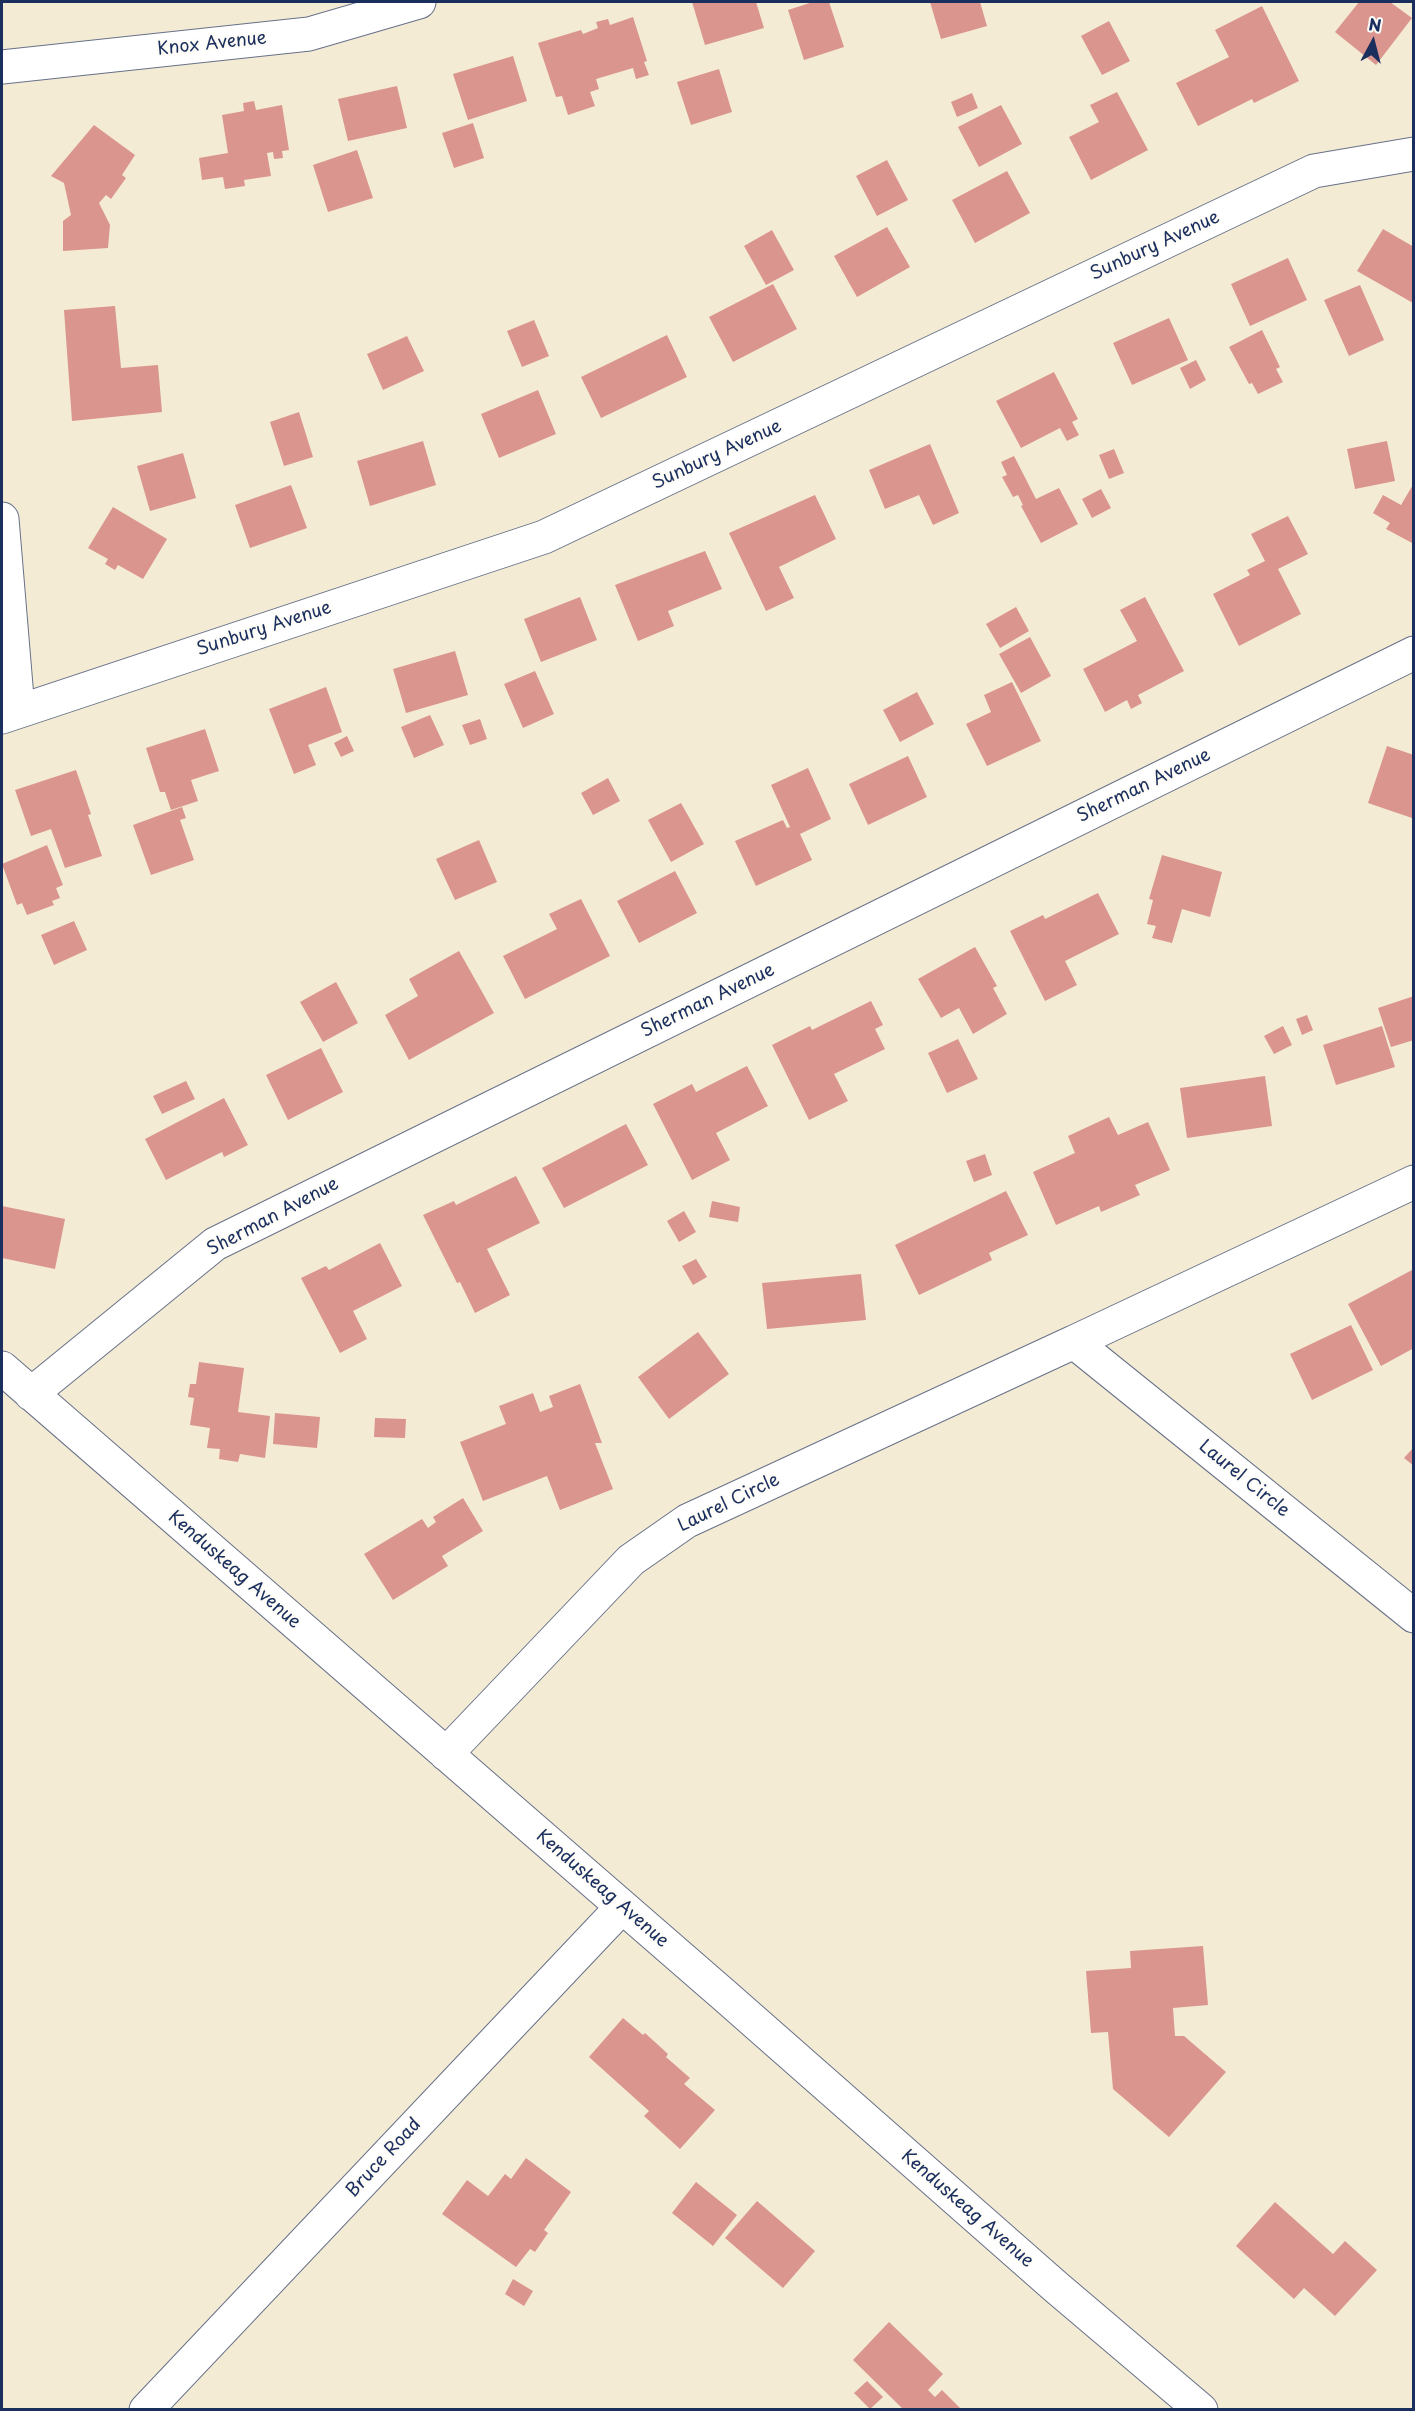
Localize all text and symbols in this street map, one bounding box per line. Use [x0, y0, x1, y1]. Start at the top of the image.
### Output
text: N [1367, 11, 1383, 37]
north arrow [1343, 12, 1403, 72]
street label: Knox Avenue [156, 28, 268, 60]
street label: Sunbury Avenue [1087, 207, 1223, 285]
street label: Sunbury Avenue [649, 416, 785, 494]
street label: Sunbury Avenue [194, 597, 334, 661]
street label: Sherman Avenue [1074, 744, 1214, 828]
street label: Sherman Avenue [638, 959, 778, 1043]
street label: Sherman Avenue [204, 1173, 342, 1261]
street label: Laurel Circle [1194, 1436, 1294, 1522]
street label: Laurel Circle [675, 1469, 783, 1537]
street label: Kenduskeag Avenue [163, 1507, 305, 1633]
street label: Kenduskeag Avenue [531, 1826, 673, 1952]
street label: Bruce Road [342, 2114, 426, 2202]
street label: Kenduskeag Avenue [896, 2146, 1038, 2272]

